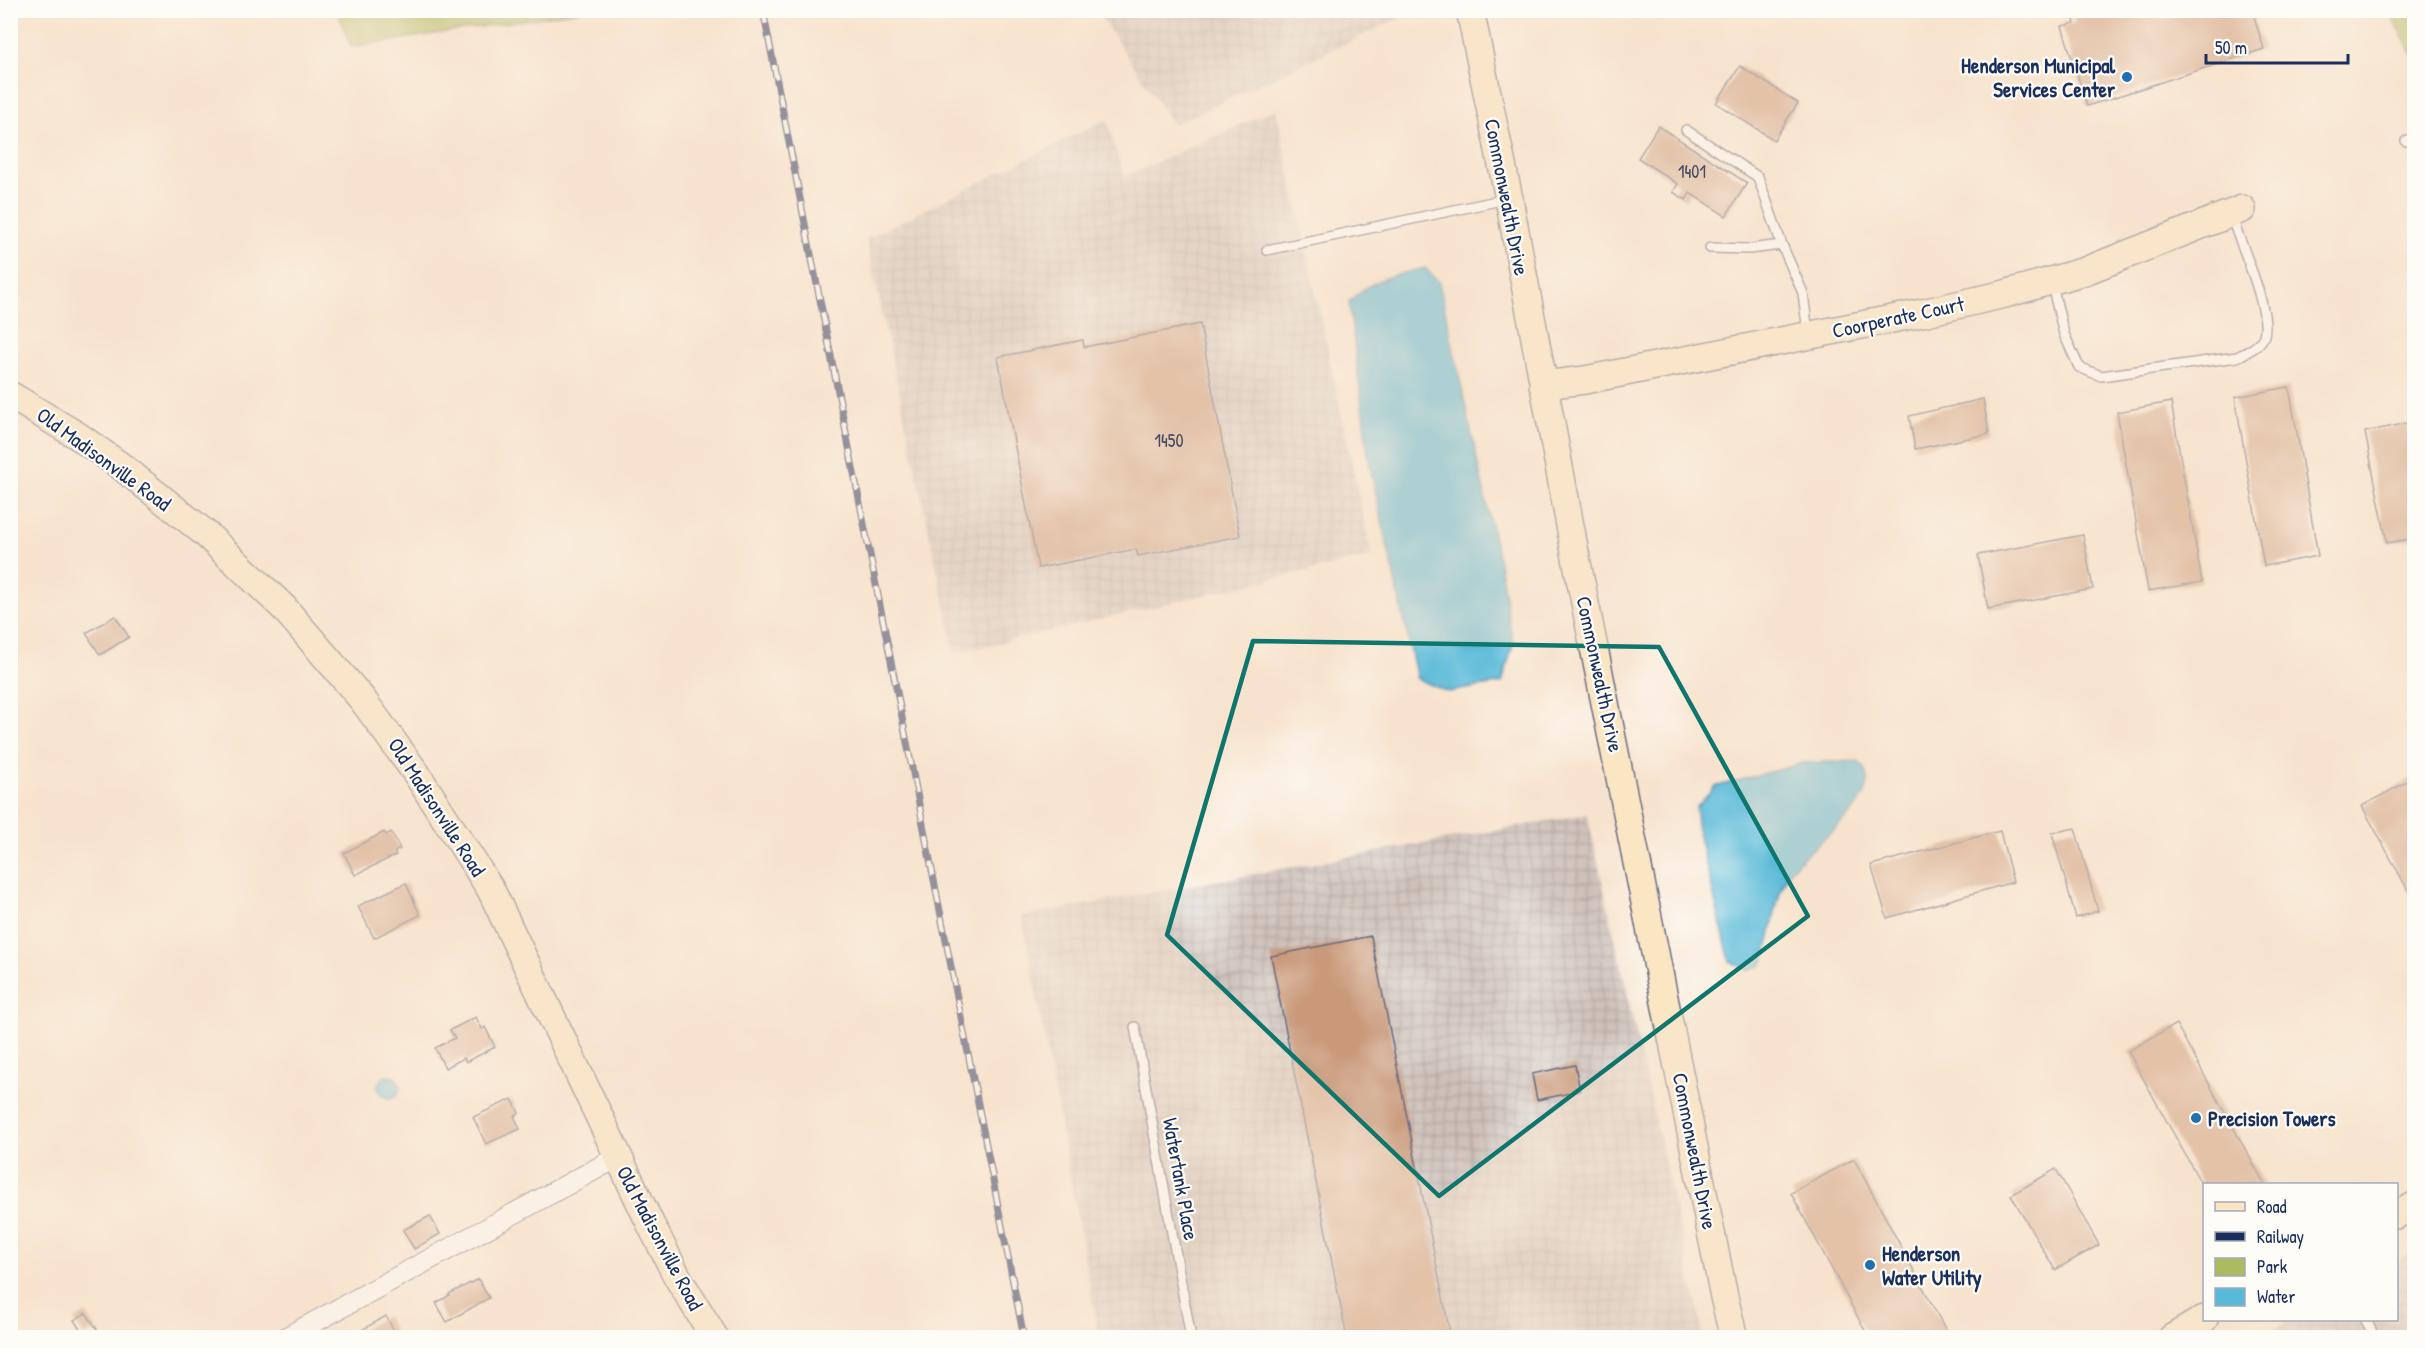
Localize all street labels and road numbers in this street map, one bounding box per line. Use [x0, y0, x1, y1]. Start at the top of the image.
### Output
street label: Commonwealth Drive [1478, 116, 1536, 278]
street label: Coorperate Court [1829, 289, 1967, 345]
street label: Old Madisonville Road [31, 400, 177, 518]
street label: Commonwealth Drive [1569, 593, 1631, 755]
street label: Old Madisonville Road [381, 732, 493, 882]
street label: Commonwealth Drive [1666, 1070, 1724, 1232]
street label: Watertank Place [1156, 1116, 1206, 1242]
street label: Old Madisonville Road [610, 1161, 710, 1315]

